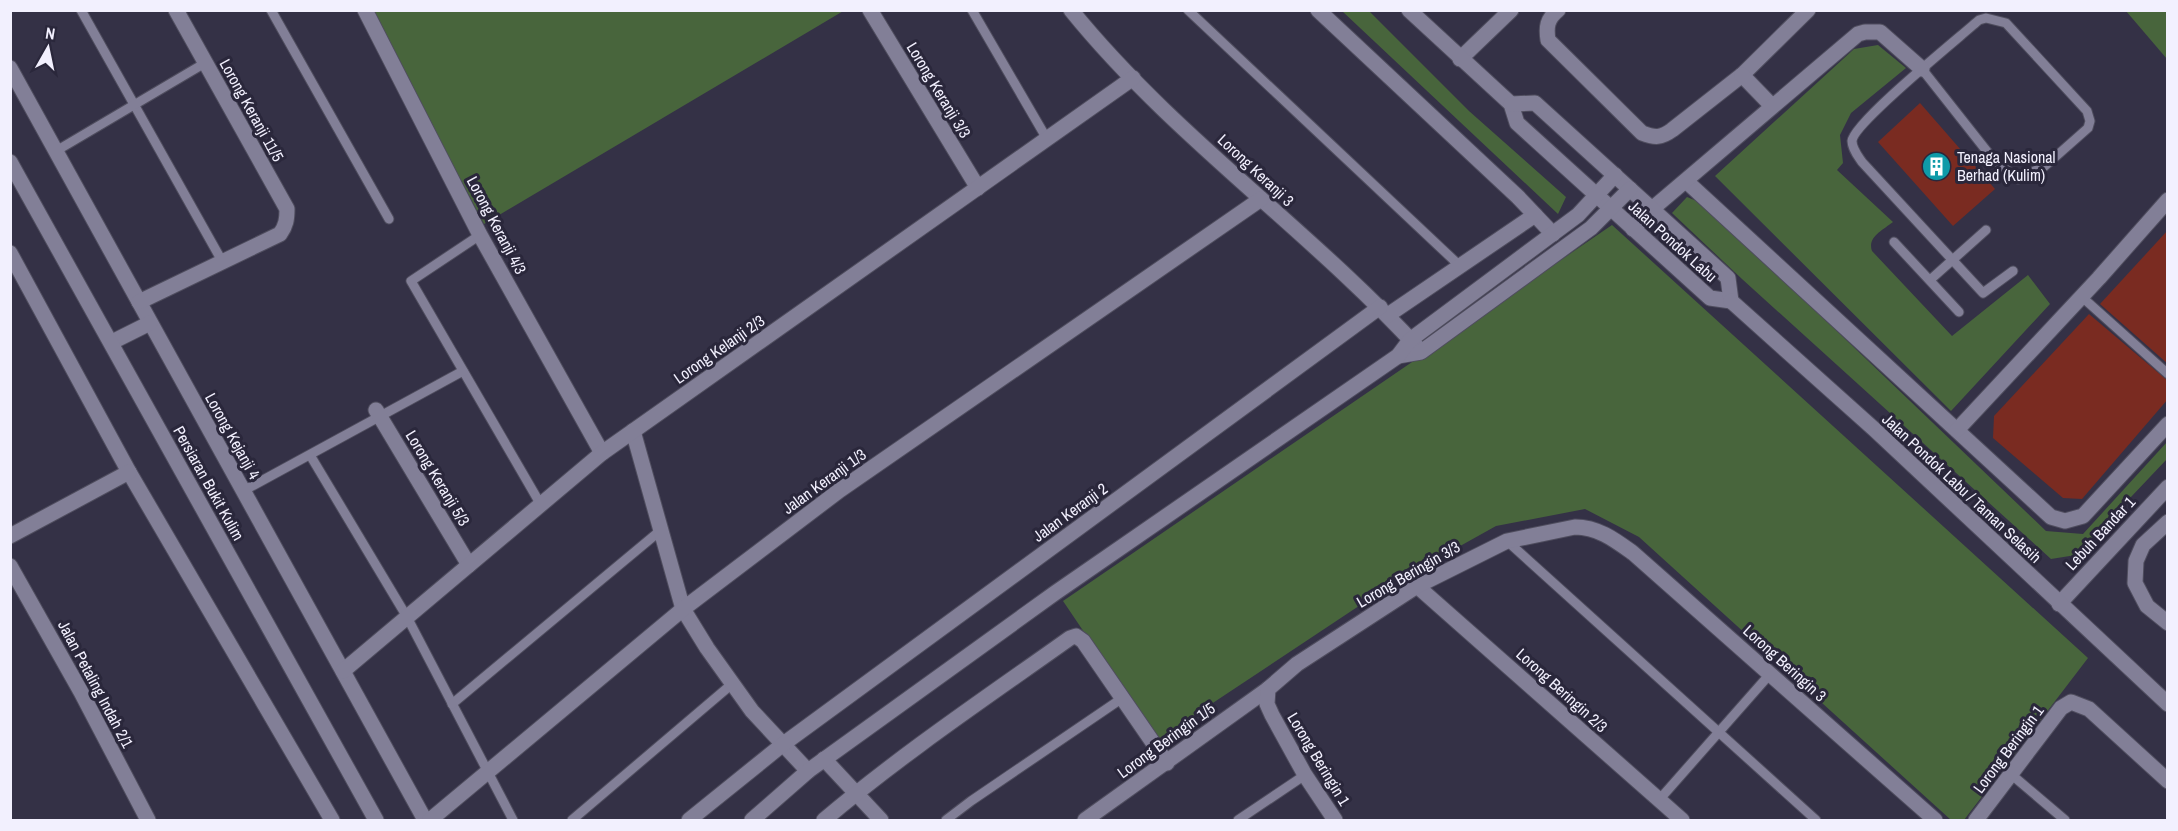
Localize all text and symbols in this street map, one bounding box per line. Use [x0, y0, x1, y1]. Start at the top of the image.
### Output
north arrow [18, 18, 78, 78]
text: N [44, 22, 57, 45]
street label: Lorong Keranji 3/3 [902, 38, 976, 142]
street label: Lorong Keranji 11/5 [215, 55, 289, 165]
street label: Lorong Keranji 3 [1213, 129, 1299, 211]
place label: Tenaga Nasional Berhad (Kulim) [1957, 146, 2056, 186]
building icon: Tenaga Nasional Berhad (Kulim) [1920, 150, 1952, 182]
street label: Lorong Keranji 4/3 [462, 172, 532, 278]
street label: Jalan Pondok Labu [1624, 195, 1722, 287]
street label: Lorong Kelanji 2/3 [669, 309, 769, 389]
street label: Lorong Kejanji 4 [200, 389, 266, 483]
street label: Jalan Pondok Labu / Taman Selasih [1878, 408, 2046, 568]
street label: Persiaran Bukit Kulim [168, 422, 250, 544]
street label: Lorong Keranji 5/3 [401, 426, 475, 530]
street label: Jalan Keranji 1/3 [778, 443, 870, 519]
street label: Jalan Keranji 2 [1028, 477, 1112, 547]
street label: Lebuh Bandar 1 [2060, 491, 2140, 575]
street label: Lorong Beringin 3/3 [1352, 535, 1464, 613]
street label: Jalan Petaling Indah 2/1 [53, 616, 139, 752]
street label: Lorong Beringin 3 [1739, 620, 1831, 706]
street label: Lorong Beringin 2/3 [1512, 643, 1612, 737]
street label: Lorong Beringin 1/5 [1113, 697, 1219, 783]
street label: Lorong Beringin 1 [1968, 700, 2049, 798]
street label: Lorong Beringin 1 [1283, 708, 1356, 810]

